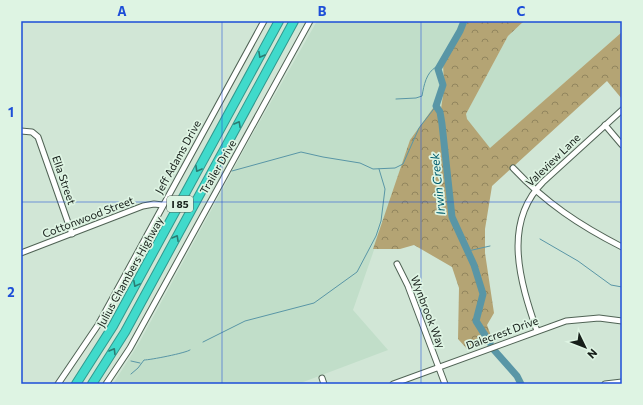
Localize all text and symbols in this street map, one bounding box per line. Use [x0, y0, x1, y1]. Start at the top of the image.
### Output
text: A [117, 3, 127, 19]
text: B [318, 3, 327, 19]
text: C [517, 3, 526, 19]
one-way arrow [258, 51, 265, 58]
text: 1 [8, 104, 14, 120]
street label: Jeff Adams Drive [152, 117, 204, 196]
one-way arrow [234, 120, 241, 128]
street label: Valeview Lane [523, 130, 583, 189]
street label: Trailer Drive [197, 137, 238, 196]
water label: Irwin Creek [427, 152, 447, 216]
street label: Ella Street [50, 154, 79, 207]
one-way arrow [196, 165, 203, 172]
street label: Cottonwood Street [40, 193, 136, 240]
road number: I 85 [167, 196, 193, 212]
street label: Julius Chambers Highway [94, 214, 166, 330]
one-way arrow [171, 235, 179, 242]
street label: Wynbrook Way [409, 274, 448, 350]
one-way arrow [134, 279, 141, 287]
text: 2 [7, 284, 15, 300]
street label: Dalecrest Drive [464, 313, 540, 352]
north arrow [565, 327, 605, 367]
text: N [585, 347, 600, 362]
one-way arrow [109, 348, 116, 355]

